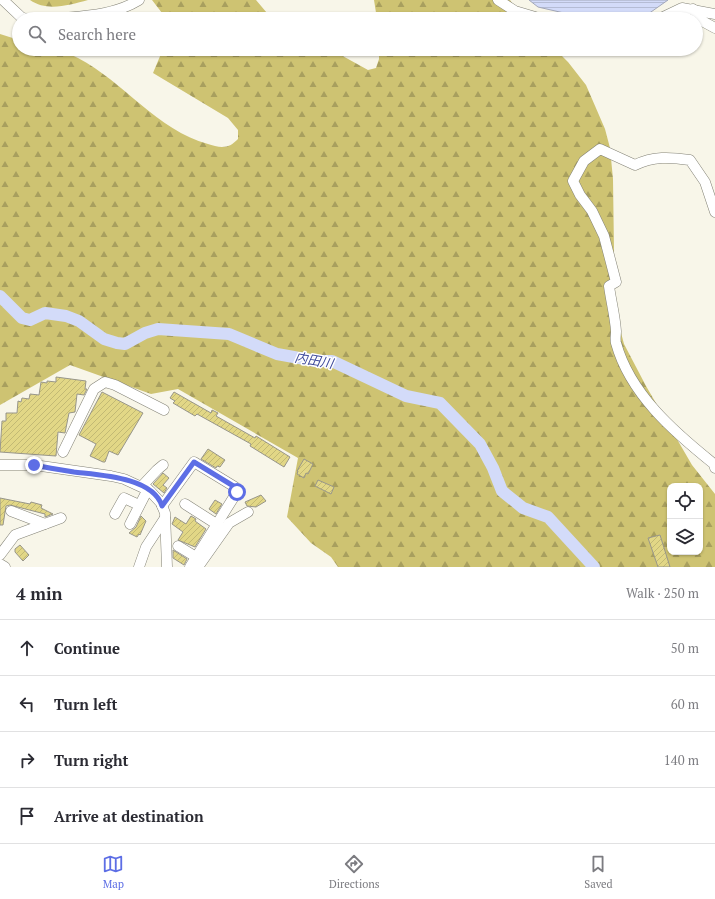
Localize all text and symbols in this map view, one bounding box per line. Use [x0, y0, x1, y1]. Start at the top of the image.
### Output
search box [12, 12, 703, 56]
icon: search [26, 23, 48, 45]
text: Search here [58, 24, 136, 44]
water label: 内田川 [293, 348, 337, 373]
route end [25, 456, 43, 474]
route start [228, 483, 246, 501]
map controls [667, 483, 703, 555]
button: locate [667, 483, 703, 519]
button: layers [667, 519, 703, 555]
text: 4 min [16, 582, 63, 605]
text: Walk · 250 m [626, 584, 699, 602]
icon: ahead [16, 637, 38, 659]
text: Continue [54, 638, 120, 658]
text: 50 m [671, 639, 699, 657]
icon: left [16, 693, 38, 715]
text: Turn left [54, 694, 118, 714]
text: 60 m [671, 695, 699, 713]
icon: right [16, 749, 38, 771]
text: Turn right [54, 750, 129, 770]
text: 140 m [664, 751, 699, 769]
icon: arrive [16, 805, 38, 827]
text: Arrive at destination [54, 806, 204, 826]
tab: Map [102, 853, 124, 891]
tab: Directions [329, 853, 380, 891]
tab: Saved [584, 853, 613, 891]

